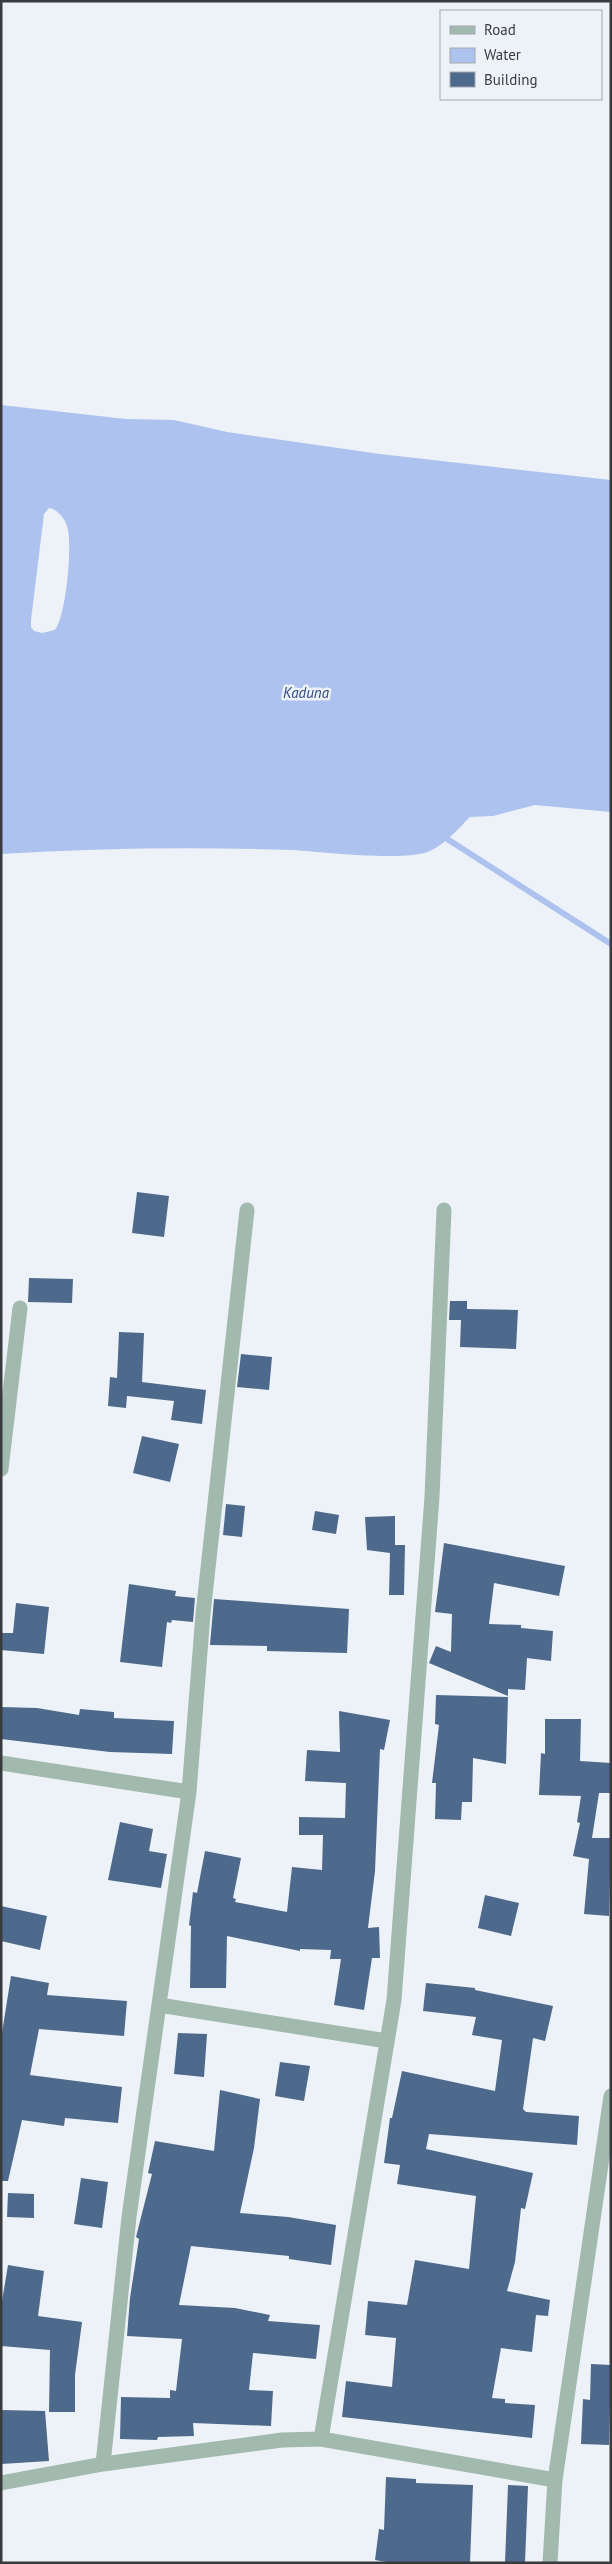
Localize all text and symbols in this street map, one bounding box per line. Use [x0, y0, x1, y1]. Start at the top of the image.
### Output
legend [440, 10, 602, 100]
text: Road [484, 20, 516, 39]
text: Water [484, 45, 521, 64]
text: Building [484, 70, 538, 89]
water label: Kaduna [283, 683, 330, 702]

